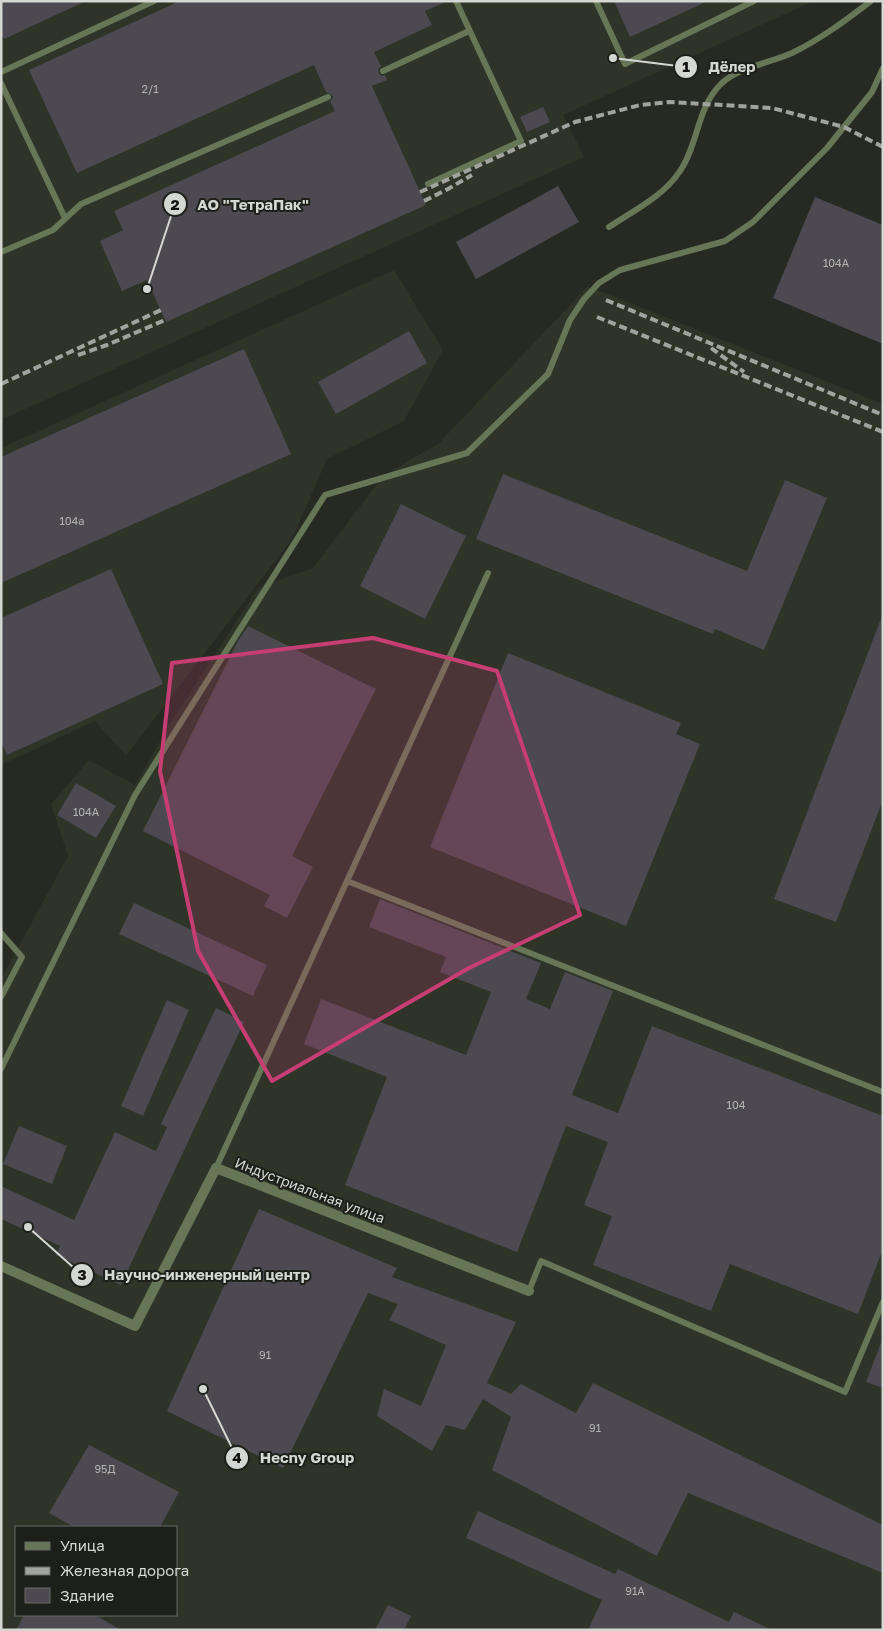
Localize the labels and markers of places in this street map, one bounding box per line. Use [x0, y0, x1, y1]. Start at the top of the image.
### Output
callout: Дёлер [673, 52, 765, 82]
callout: АО "ТетраПак" [162, 189, 319, 219]
callout: Научно-инженерный центр [69, 1260, 320, 1290]
callout: Hecny Group [225, 1443, 364, 1473]

